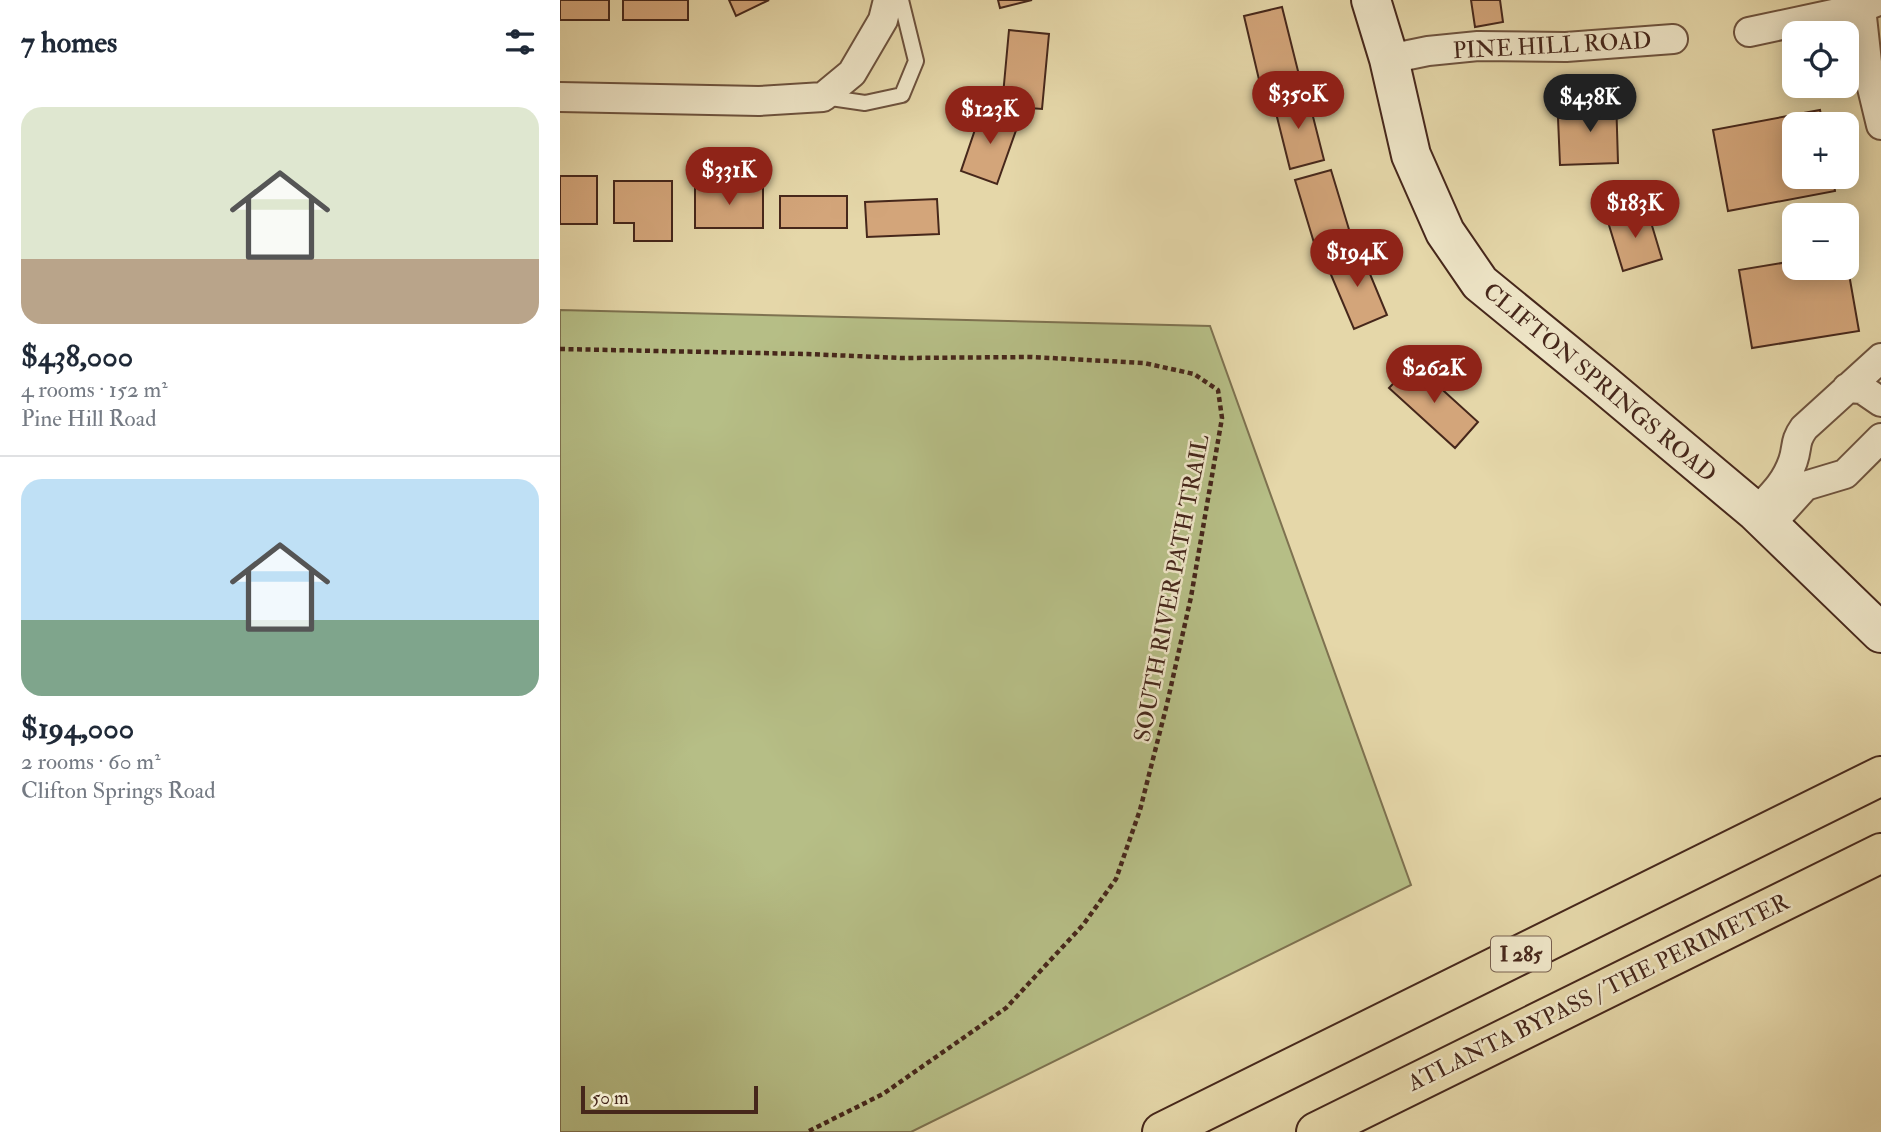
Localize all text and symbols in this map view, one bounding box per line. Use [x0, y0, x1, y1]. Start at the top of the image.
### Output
map controls [1782, 21, 1859, 280]
button: locate [1782, 21, 1859, 98]
icon: filters [501, 23, 539, 61]
text: 7 homes [21, 24, 117, 61]
street label: PINE HILL ROAD [1452, 26, 1652, 65]
pin: $350K [1249, 72, 1347, 131]
pin: $438K [1541, 74, 1639, 134]
text: $350K [1268, 79, 1328, 108]
text: $438K [1559, 82, 1621, 111]
pin: $123K [941, 86, 1039, 146]
text: $123K [961, 94, 1019, 123]
button: + [1782, 112, 1859, 189]
pin: $331K [680, 148, 778, 207]
icon: home [217, 152, 343, 278]
text: $331K [702, 155, 756, 184]
pin: $183K [1586, 180, 1684, 240]
text: $183K [1607, 188, 1663, 217]
button: − [1782, 203, 1859, 280]
pin: $194K [1308, 230, 1406, 289]
text: $194K [1326, 237, 1388, 266]
street label: CLIFTON SPRINGS ROAD [1477, 276, 1722, 488]
text: $438,000 [21, 338, 133, 375]
pin: $262K [1385, 346, 1483, 405]
text: $262K [1402, 353, 1466, 382]
text: 4 rooms · 152 m² [21, 375, 168, 404]
text: Pine Hill Road [21, 404, 156, 433]
street label: SOUTH RIVER PATH TRAIL [1127, 432, 1216, 744]
icon: home [217, 524, 343, 650]
text: $194,000 [21, 710, 134, 747]
text: 2 rooms · 60 m² [21, 747, 161, 776]
text: Clifton Springs Road [21, 776, 215, 805]
street label: ATLANTA BYPASS / THE PERIMETER [1402, 887, 1794, 1098]
road number: I 285 [1491, 936, 1551, 972]
scale bar [581, 1083, 758, 1115]
text: 50 m [592, 1086, 629, 1110]

